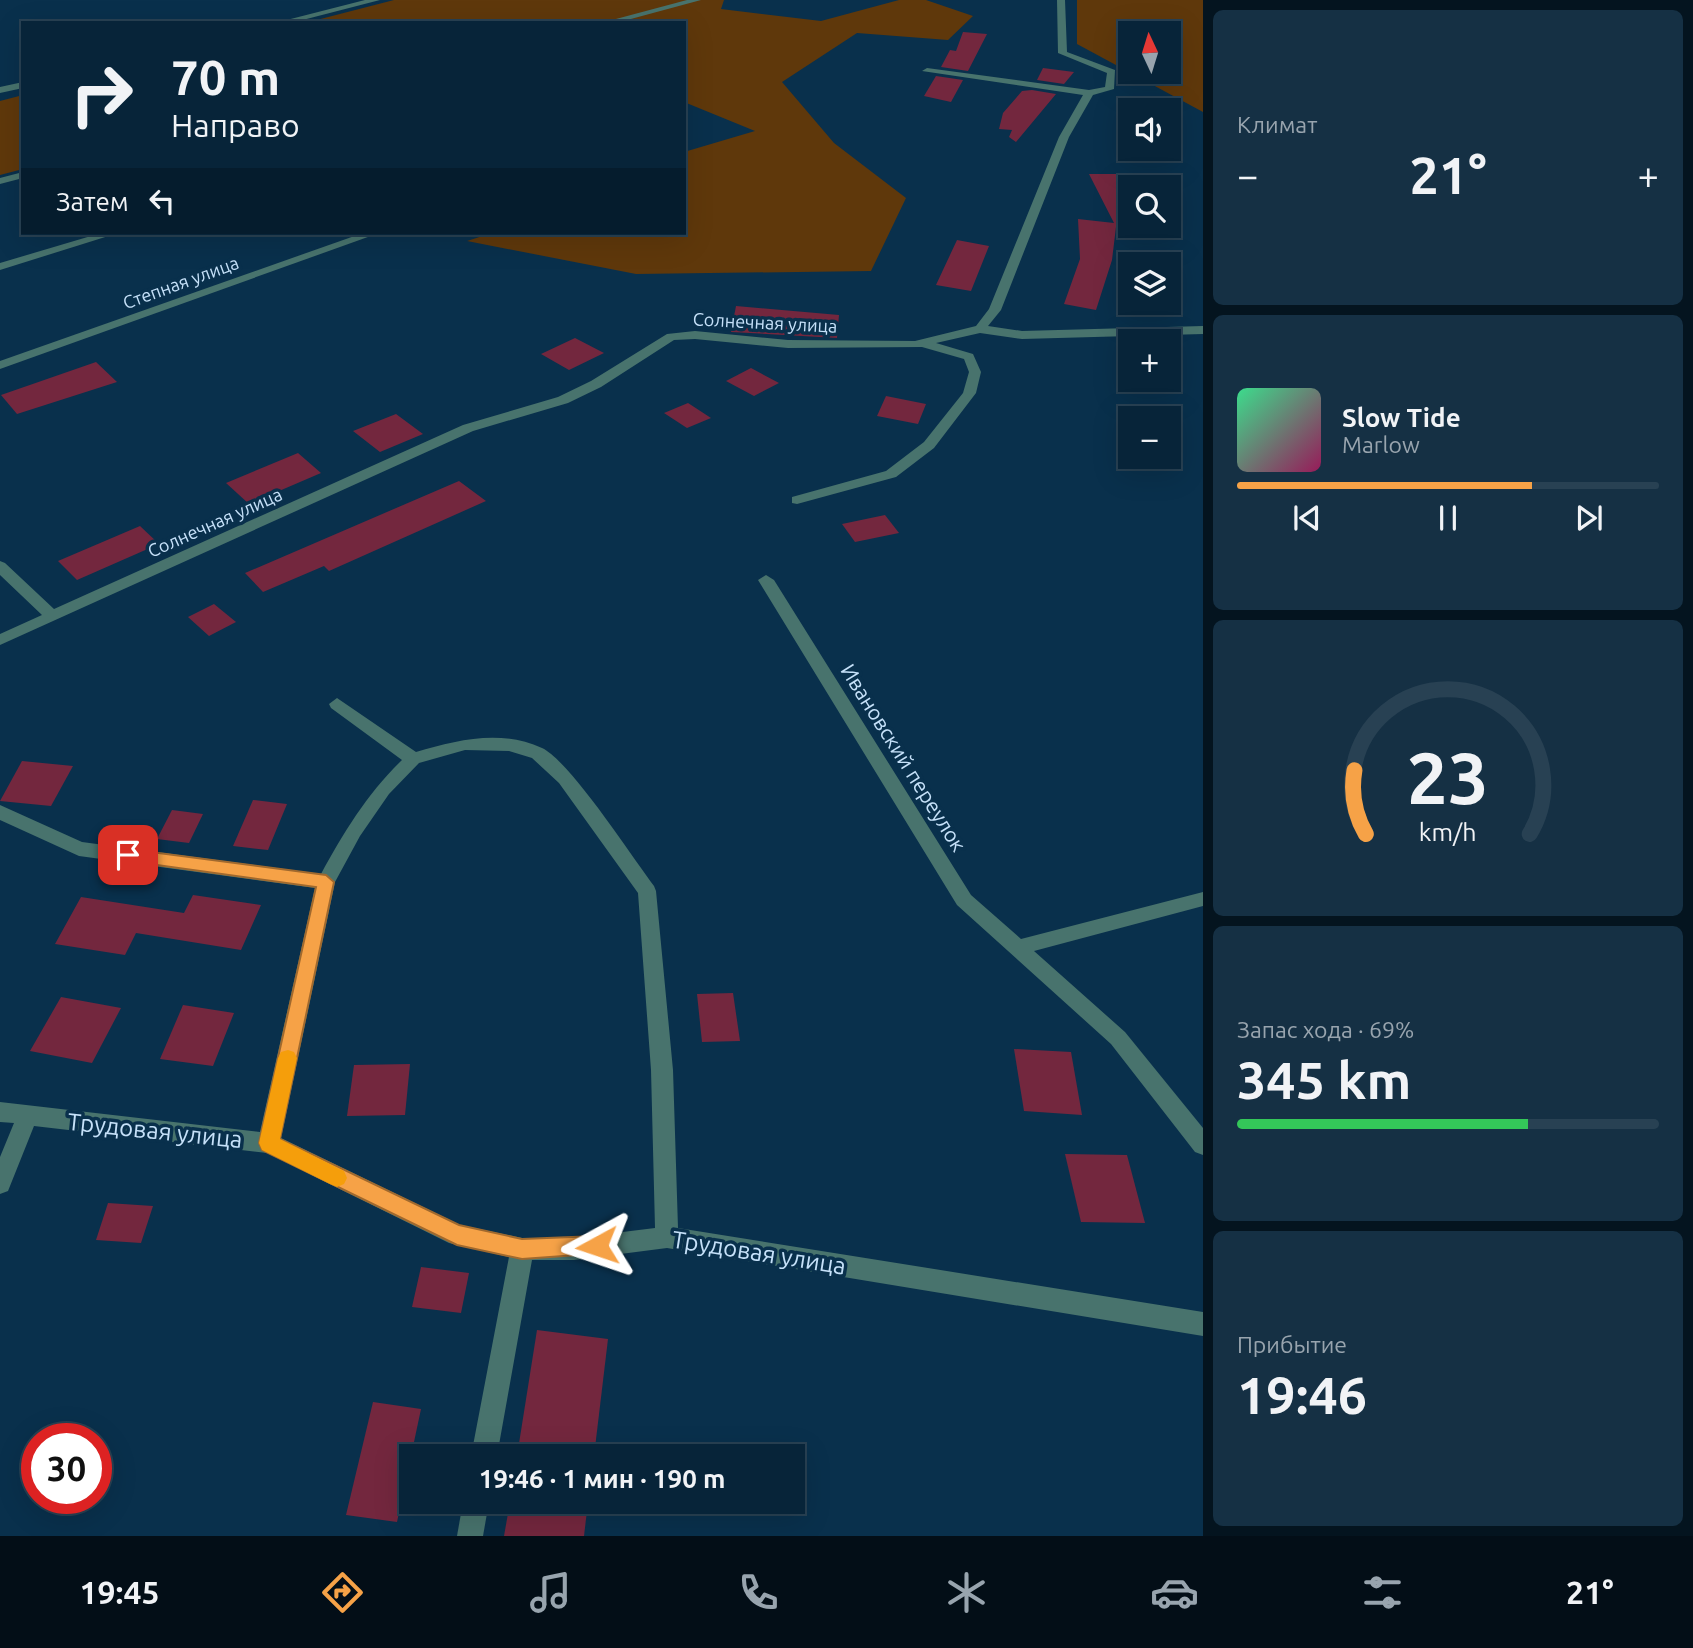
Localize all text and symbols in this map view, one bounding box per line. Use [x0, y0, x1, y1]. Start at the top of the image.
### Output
north arrow [1118, 21, 1181, 84]
map controls [1118, 21, 1181, 469]
icon: right [56, 49, 147, 140]
text: 70 m [171, 49, 280, 104]
button: sound [1118, 98, 1181, 161]
text: Направо [171, 107, 300, 143]
text: Климат [1237, 112, 1317, 137]
text: 21° [1409, 146, 1487, 204]
text: − [1237, 154, 1258, 196]
text: + [1638, 154, 1659, 196]
button: search [1118, 175, 1181, 238]
icon: left [143, 182, 181, 220]
text: Затем [56, 187, 129, 216]
street label: Степная улица [120, 252, 241, 312]
button: layers [1118, 252, 1181, 315]
street label: Солнечная улица [692, 308, 838, 336]
button: + [1118, 329, 1181, 392]
text: Slow Tide [1342, 403, 1461, 432]
button: − [1118, 406, 1181, 469]
text: Marlow [1342, 432, 1420, 457]
street label: Солнечная улица [144, 484, 285, 561]
icon: previous [1288, 499, 1326, 537]
icon: pause [1429, 499, 1467, 537]
icon: next [1570, 499, 1608, 537]
street label: Ивановский переулок [836, 659, 971, 856]
text: 23 [1407, 736, 1489, 818]
text: km/h [1419, 818, 1477, 846]
pin [98, 825, 158, 885]
icon: arrive [109, 836, 147, 874]
text: Запас хода · 69% [1237, 1017, 1414, 1042]
text: 345 km [1237, 1051, 1411, 1109]
street label: Трудовая улица [66, 1108, 244, 1153]
position arrow [560, 1209, 634, 1283]
street label: Трудовая улица [670, 1225, 848, 1280]
text: Прибытие [1237, 1332, 1347, 1357]
text: 19:46 [1237, 1366, 1367, 1424]
speed limit sign: 30 [21, 1423, 112, 1514]
text: 19:46 · 1 мин · 190 m [479, 1464, 725, 1493]
icon: directions [318, 1568, 367, 1617]
icon: music [526, 1568, 575, 1617]
icon: phone [734, 1568, 783, 1617]
icon: climate [942, 1568, 991, 1617]
icon: car [1150, 1568, 1199, 1617]
icon: filters [1358, 1568, 1407, 1617]
text: 19:45 [79, 1574, 160, 1610]
text: 21° [1566, 1574, 1614, 1610]

